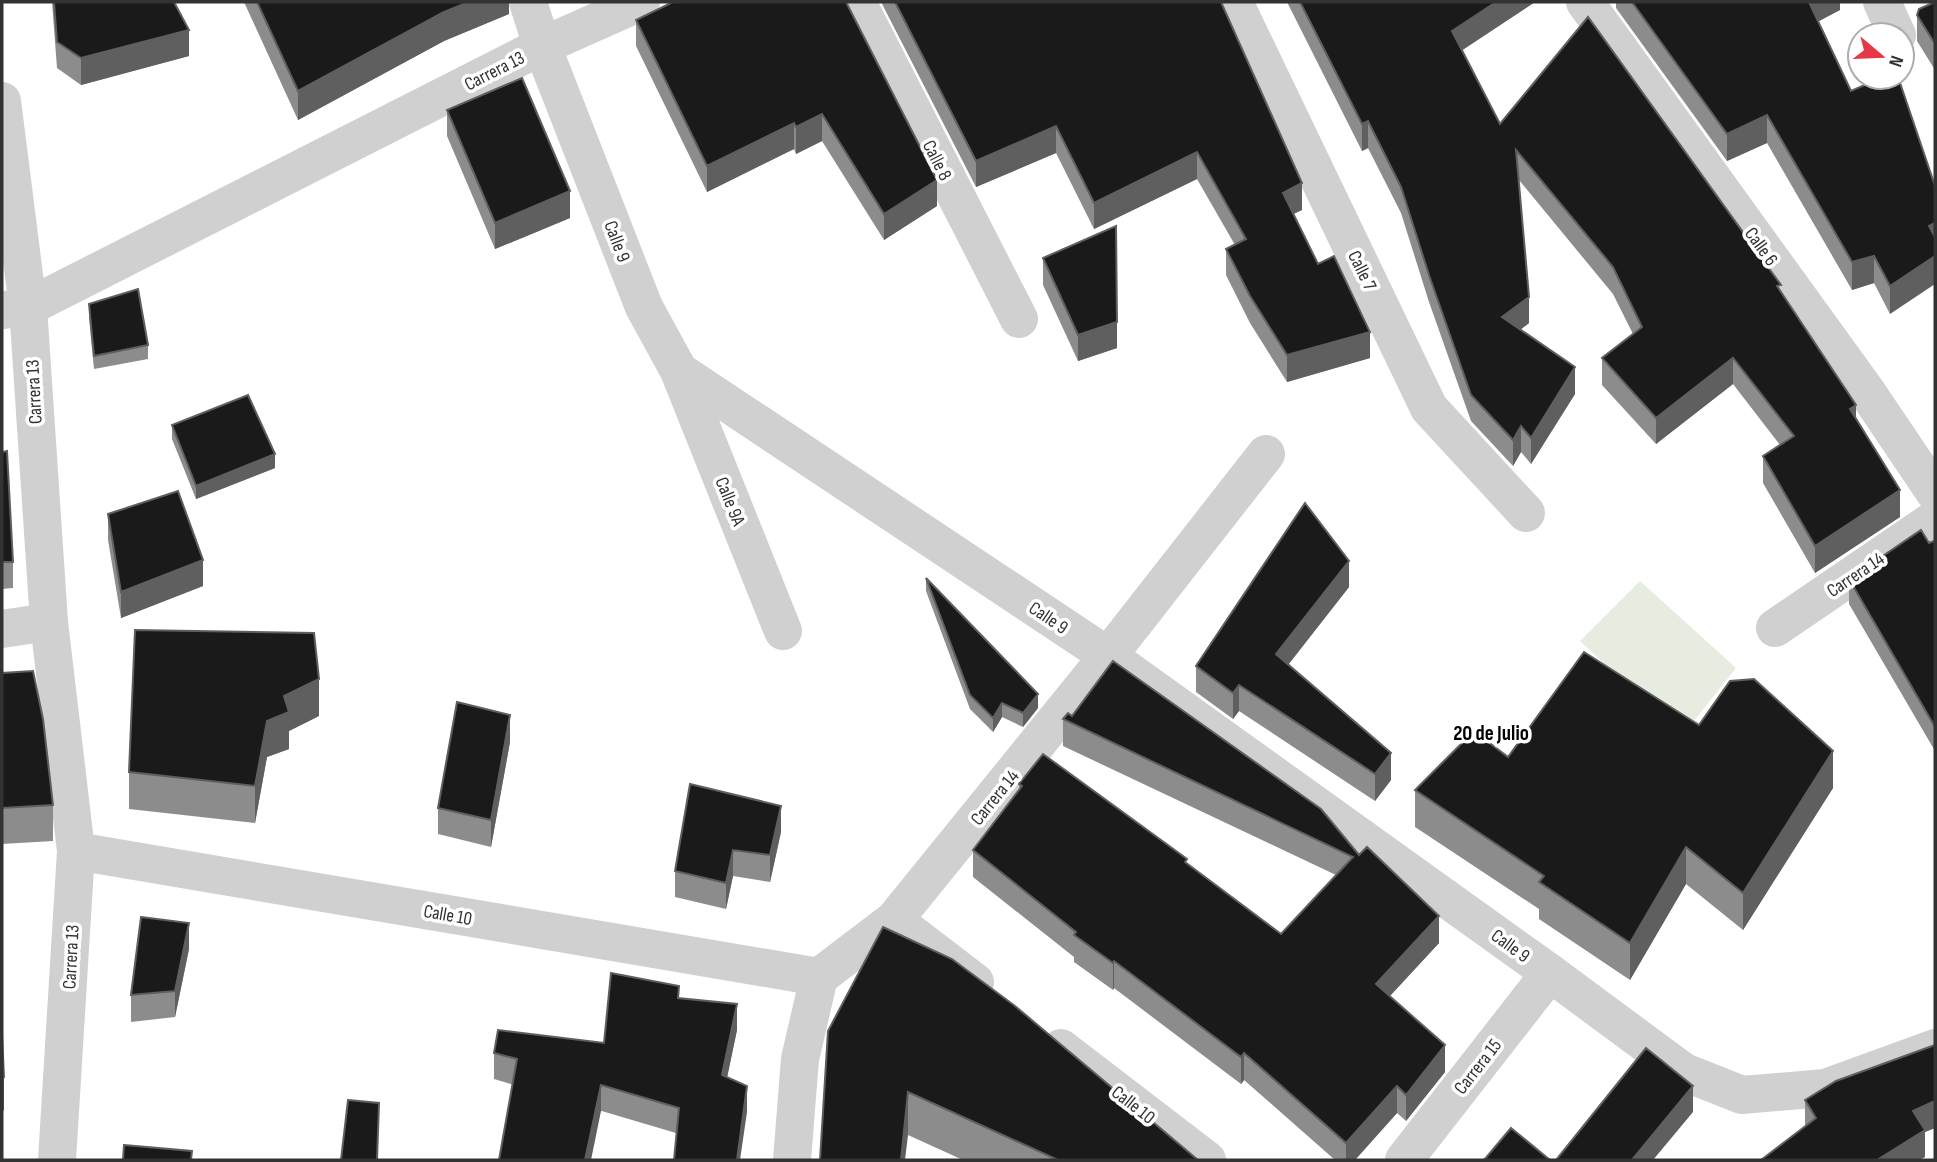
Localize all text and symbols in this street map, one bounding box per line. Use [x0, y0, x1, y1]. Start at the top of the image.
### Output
north arrow [1846, 21, 1916, 91]
street label: Carrera 13 [461, 46, 529, 96]
text: N [1883, 53, 1908, 70]
street label: Calle 8 [917, 137, 957, 185]
street label: Calle 9 [598, 218, 635, 265]
street label: Calle 6 [1739, 223, 1783, 271]
street label: Calle 7 [1342, 247, 1381, 295]
street label: Carrera 13 [21, 359, 48, 425]
street label: Calle 9A [709, 474, 750, 530]
street label: Carrera 14 [1823, 548, 1889, 603]
street label: Calle 9 [1024, 597, 1072, 640]
district label: 20 de Julio [1453, 721, 1529, 746]
street label: Carrera 14 [966, 766, 1024, 830]
street label: Calle 10 [422, 900, 474, 931]
street label: Carrera 13 [58, 924, 85, 990]
street label: Calle 9 [1486, 924, 1534, 968]
street label: Carrera 15 [1449, 1035, 1507, 1099]
street label: Calle 10 [1107, 1081, 1159, 1129]

